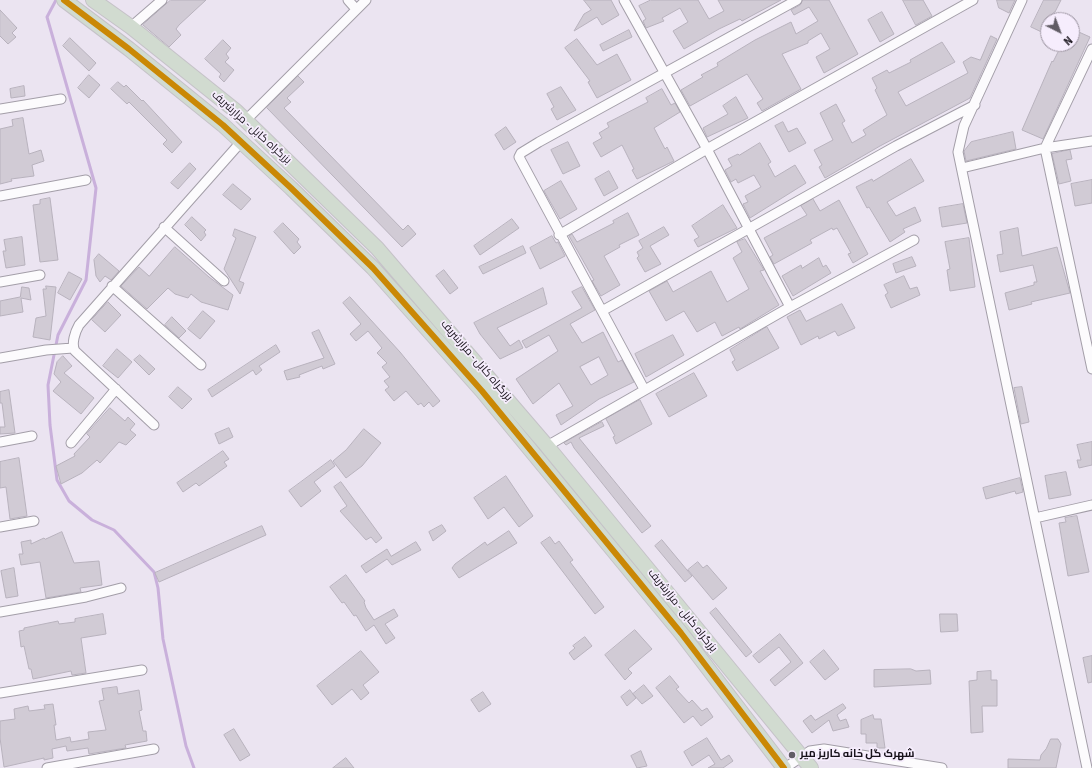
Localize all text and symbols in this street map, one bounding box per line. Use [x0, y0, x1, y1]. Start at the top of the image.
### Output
north arrow [1040, 12, 1080, 52]
text: N [1060, 33, 1075, 49]
street label: بزرگراه کابل - مزارشریف [208, 89, 294, 167]
street label: بزرگراه کابل - مزارشریف [437, 318, 515, 404]
street label: بزرگراه کابل - مزارشریف [644, 567, 720, 655]
place label: شهرک گل خانه کاریز میر [800, 748, 915, 762]
marker: شهرک گل خانه کاریز میر [787, 750, 797, 760]

